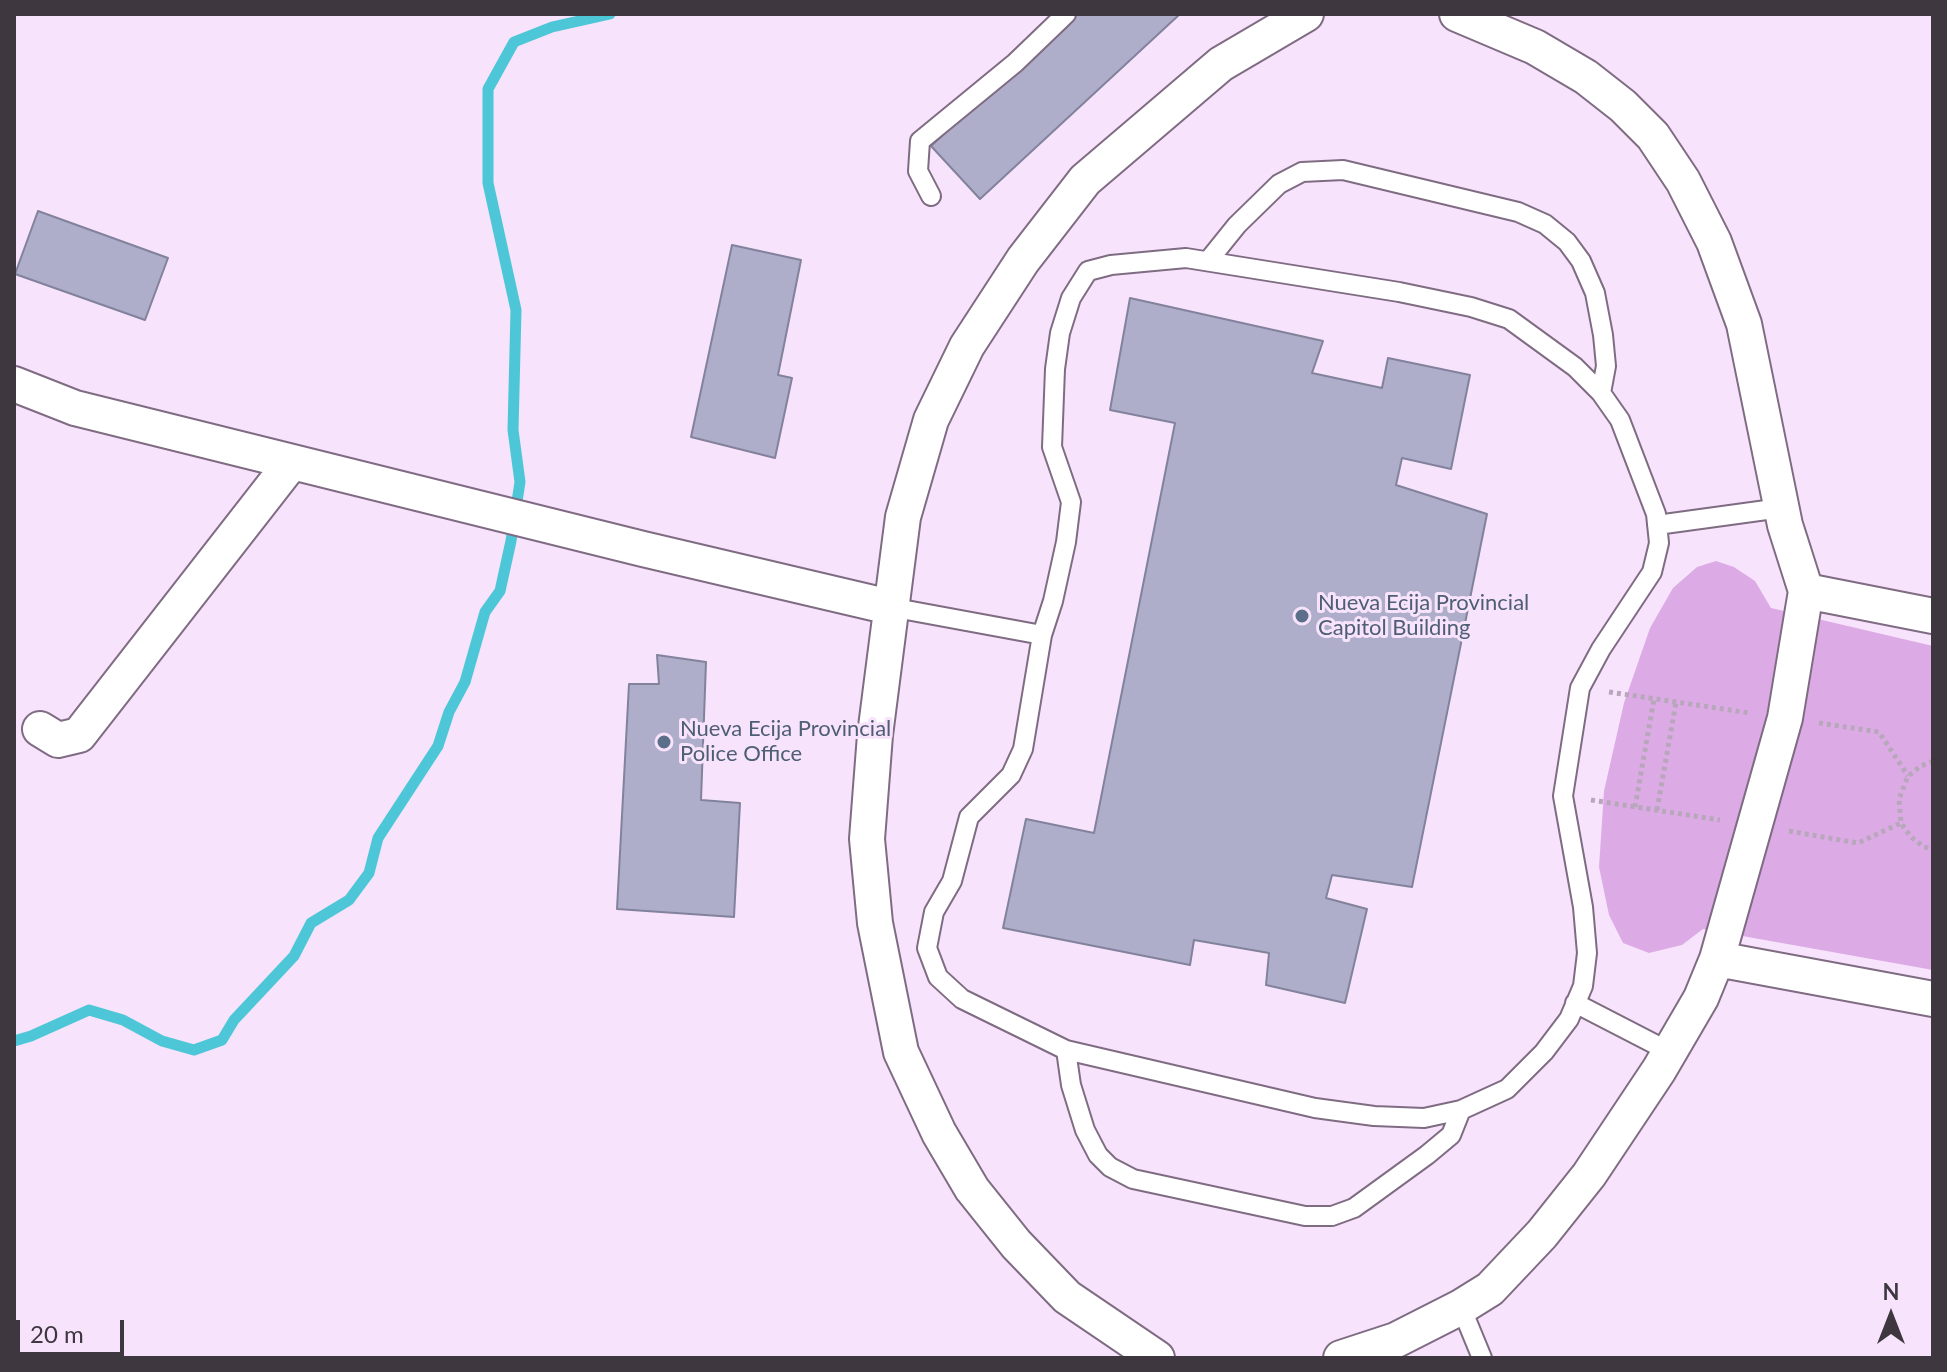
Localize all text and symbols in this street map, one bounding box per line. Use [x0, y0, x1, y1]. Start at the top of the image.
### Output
place label: Nueva Ecija Provincial Capitol Building [1318, 590, 1529, 642]
marker: Nueva Ecija Provincial Capitol Building [1293, 607, 1311, 625]
place label: Nueva Ecija Provincial Police Office [680, 716, 891, 768]
marker: Nueva Ecija Provincial Police Office [655, 733, 673, 751]
north arrow [1851, 1276, 1931, 1356]
text: N [1883, 1278, 1899, 1305]
scale bar [20, 1304, 128, 1354]
text: 20 m [30, 1319, 84, 1348]

